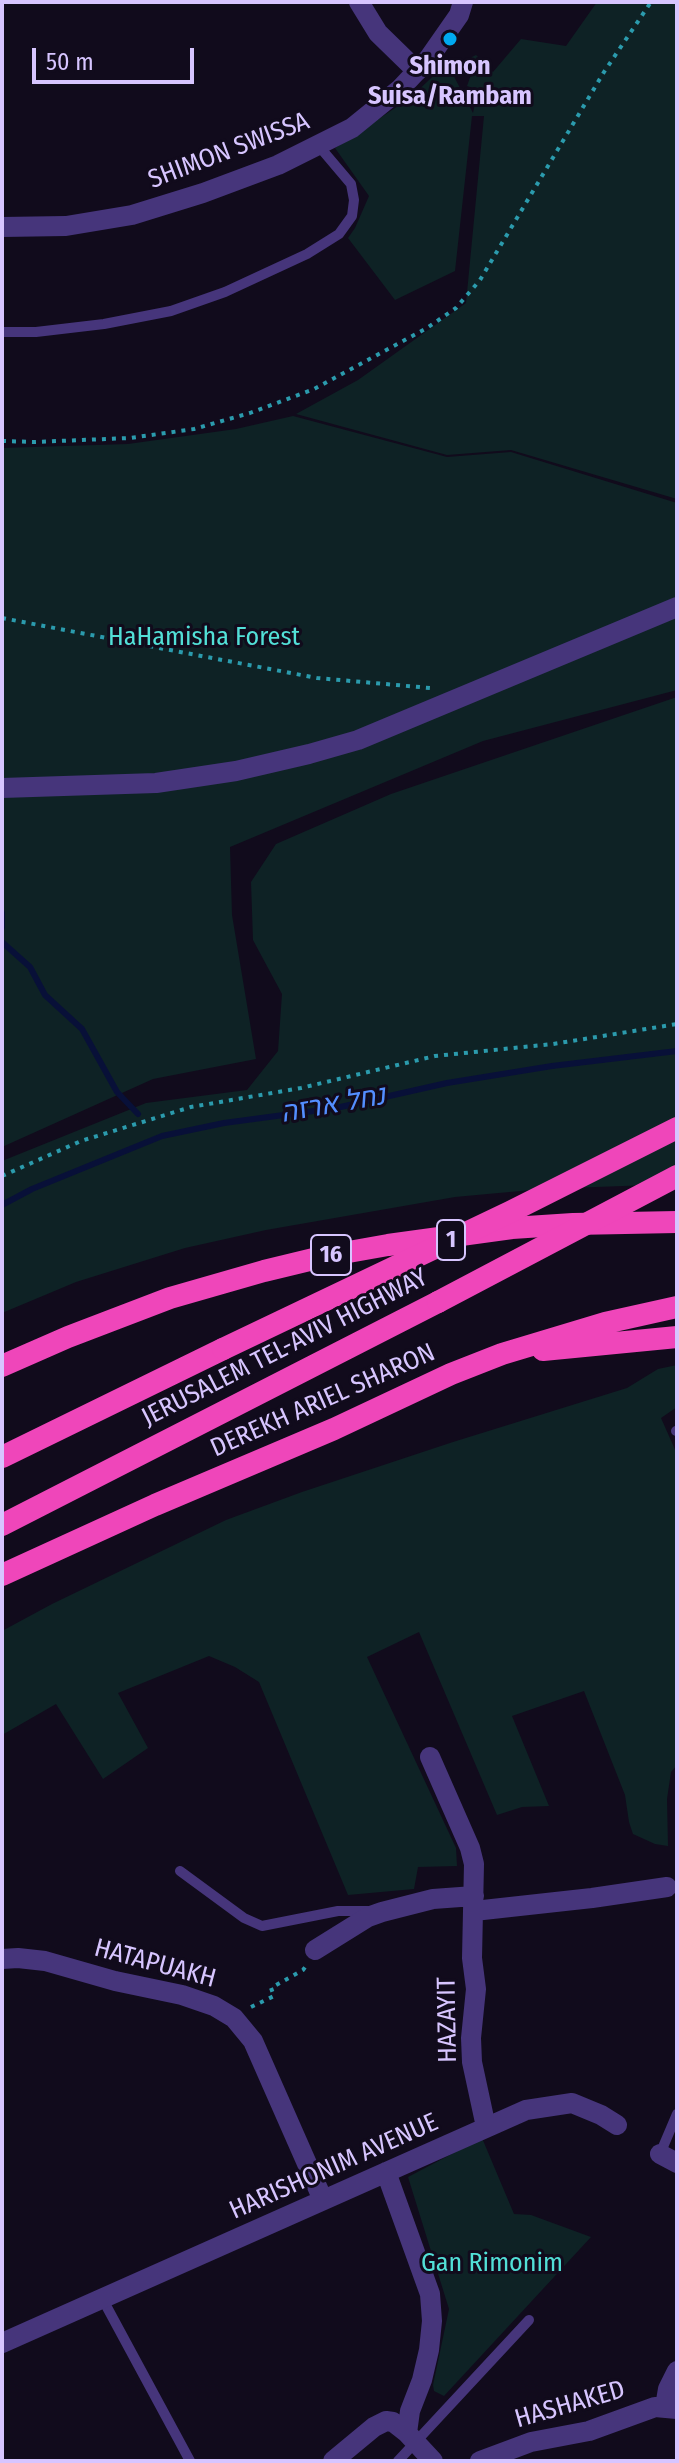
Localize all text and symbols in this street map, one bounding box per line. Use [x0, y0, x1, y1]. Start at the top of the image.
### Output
marker: Shimon Suisa/Rambam [441, 30, 459, 48]
scale bar [36, 32, 198, 82]
text: 50 m [46, 48, 94, 76]
place label: Shimon Suisa/Rambam [368, 51, 532, 112]
street label: SHIMON SWISSA [144, 106, 314, 196]
park label: HaHamisha Forest [108, 622, 300, 654]
water label: נחל ארזה [278, 1079, 388, 1131]
road number: 1 [437, 1220, 465, 1260]
road number: 16 [311, 1235, 351, 1275]
street label: JERUSALEM TEL-AVIV HIGHWAY [137, 1262, 433, 1434]
street label: DEREKH ARIEL SHARON [206, 1338, 440, 1464]
street label: HATAPUAKH [91, 1933, 219, 1995]
street label: HAZAYIT [432, 1977, 464, 2063]
street label: HARISHONIM AVENUE [225, 2107, 443, 2227]
park label: Gan Rimonim [421, 2248, 563, 2280]
street label: HASHAKED [511, 2374, 629, 2436]

